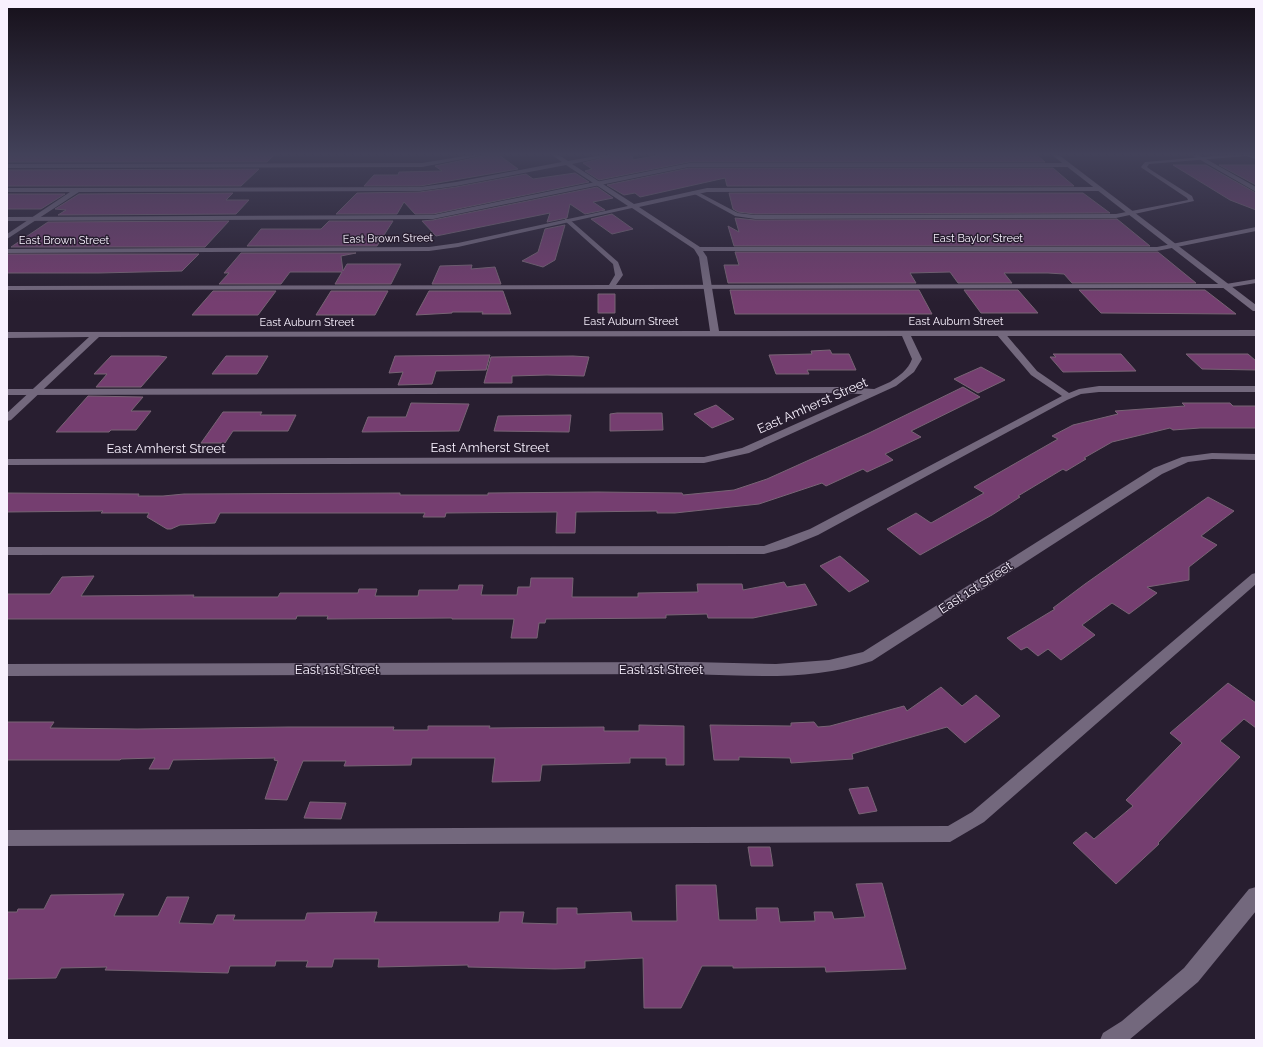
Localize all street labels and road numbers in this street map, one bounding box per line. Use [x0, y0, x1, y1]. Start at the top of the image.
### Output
street label: East Brown Street [343, 231, 434, 246]
street label: East Baylor Street [933, 232, 1023, 245]
street label: East Brown Street [19, 234, 110, 247]
street label: East Auburn Street [584, 315, 679, 328]
street label: East Auburn Street [909, 315, 1004, 328]
street label: East Auburn Street [260, 316, 355, 329]
street label: East Amherst Street [755, 374, 870, 437]
street label: East Amherst Street [430, 440, 550, 455]
street label: East Amherst Street [106, 441, 226, 456]
street label: East 1st Street [936, 558, 1015, 617]
street label: East 1st Street [295, 662, 380, 677]
street label: East 1st Street [619, 662, 704, 677]

